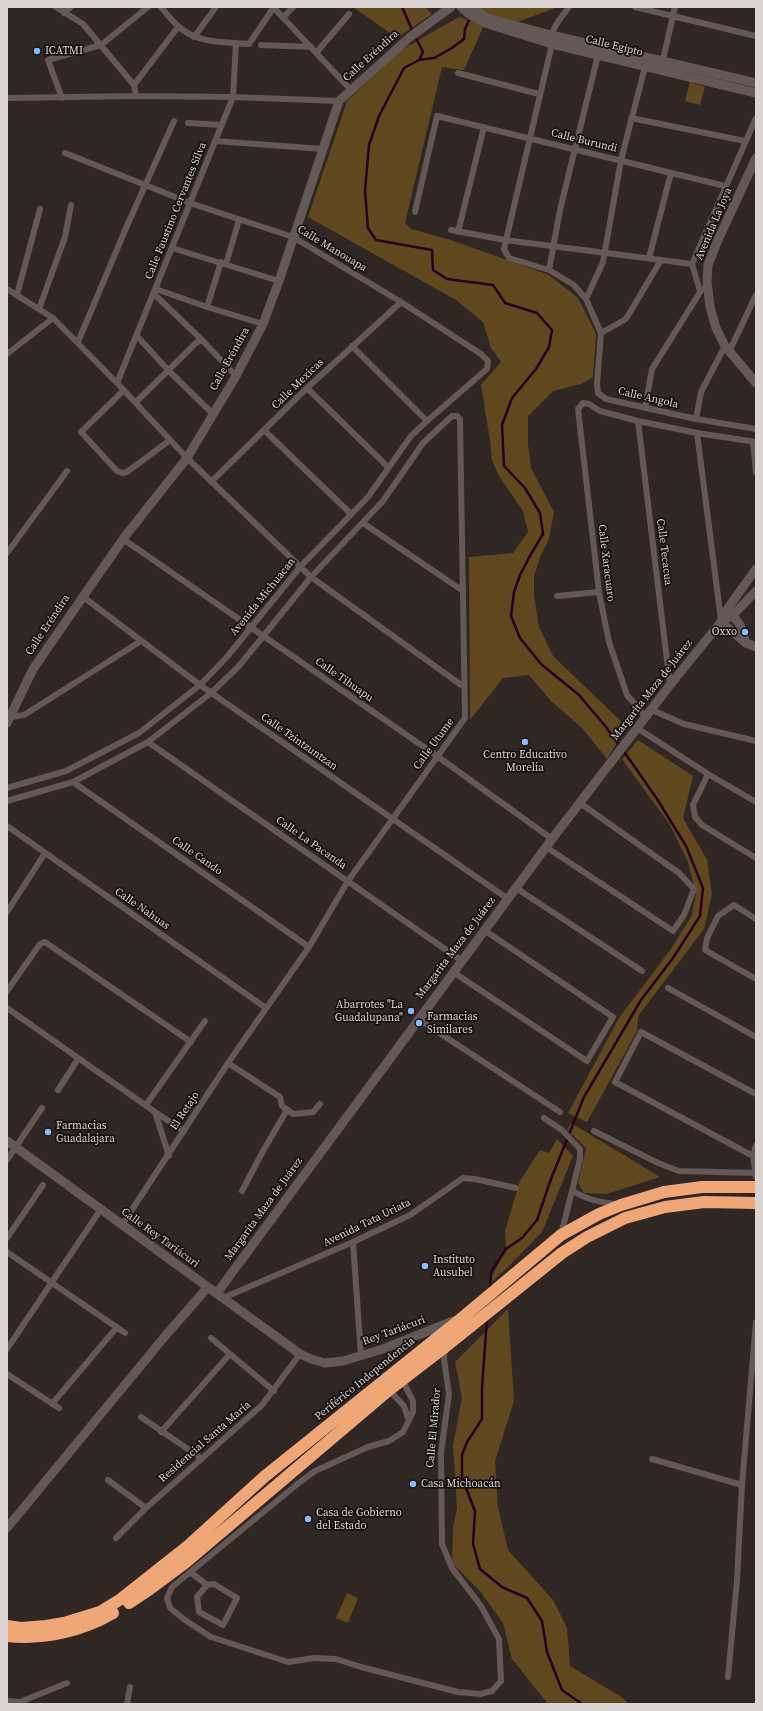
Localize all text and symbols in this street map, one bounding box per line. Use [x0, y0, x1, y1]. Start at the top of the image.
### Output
street label: Calle Eréndira [340, 28, 402, 84]
street label: Calle Egipto [584, 33, 644, 59]
place label: ICATMI [45, 44, 83, 58]
marker: ICATMI [32, 46, 42, 56]
street label: Calle Burundi [550, 126, 618, 156]
street label: Calle Faustino Cervantes Silva [142, 141, 210, 281]
street label: Avenida La Joya [693, 186, 735, 262]
street label: Calle Manouapa [295, 223, 369, 275]
street label: Calle Eréndira [207, 325, 253, 393]
street label: Calle Mexicas [269, 356, 327, 412]
street label: Calle Angola [617, 385, 679, 411]
street label: Calle Tecacua [653, 518, 675, 586]
street label: Calle Xaracuaro [595, 523, 617, 603]
street label: Avenida Michuacan [228, 555, 298, 639]
street label: Calle Eréndira [23, 592, 73, 658]
place label: Oxxo [712, 625, 737, 639]
marker: Oxxo [740, 627, 750, 637]
street label: Margarita Maza de Juárez [609, 637, 695, 743]
street label: Calle Tihuapu [312, 655, 376, 705]
street label: Calle Tzintzuntzan [258, 711, 340, 773]
street label: Calle Utume [411, 716, 457, 772]
marker: Centro Educativo Morelia [520, 737, 530, 747]
place label: Centro Educativo Morelia [483, 748, 567, 774]
street label: Calle La Pacanda [273, 814, 349, 872]
street label: Calle Cando [169, 834, 225, 878]
street label: Calle Nahuas [112, 885, 172, 933]
street label: Margarita Maza de Juárez [413, 894, 499, 1002]
place label: Abarrotes "La Guadalupana" [335, 998, 403, 1024]
marker: Abarrotes "La Guadalupana" [406, 1006, 416, 1016]
place label: Farmacias Similares [427, 1010, 478, 1036]
marker: Farmacias Similares [414, 1018, 424, 1028]
street label: El Retajo [168, 1089, 202, 1133]
place label: Farmacias Guadalajara [56, 1119, 115, 1145]
marker: Farmacias Guadalajara [43, 1127, 53, 1137]
street label: Margarita Maza de Juárez [222, 1155, 306, 1263]
street label: Avenida Tata Uriata [321, 1196, 413, 1250]
street label: Calle Rey Tariácuri [119, 1205, 201, 1271]
place label: Instituto Ausubel [433, 1253, 475, 1279]
marker: Instituto Ausubel [420, 1261, 430, 1271]
street label: Rey Tariácuri [361, 1314, 427, 1348]
street label: Periférico Independencia [312, 1335, 418, 1423]
street label: Calle El Mirador [424, 1388, 444, 1468]
street label: Residencial Santa María [156, 1398, 254, 1486]
place label: Casa Michoacán [421, 1477, 501, 1491]
marker: Casa Michoacán [408, 1479, 418, 1489]
place label: Casa de Gobierno del Estado [316, 1506, 402, 1532]
marker: Casa de Gobierno del Estado [303, 1514, 313, 1524]

